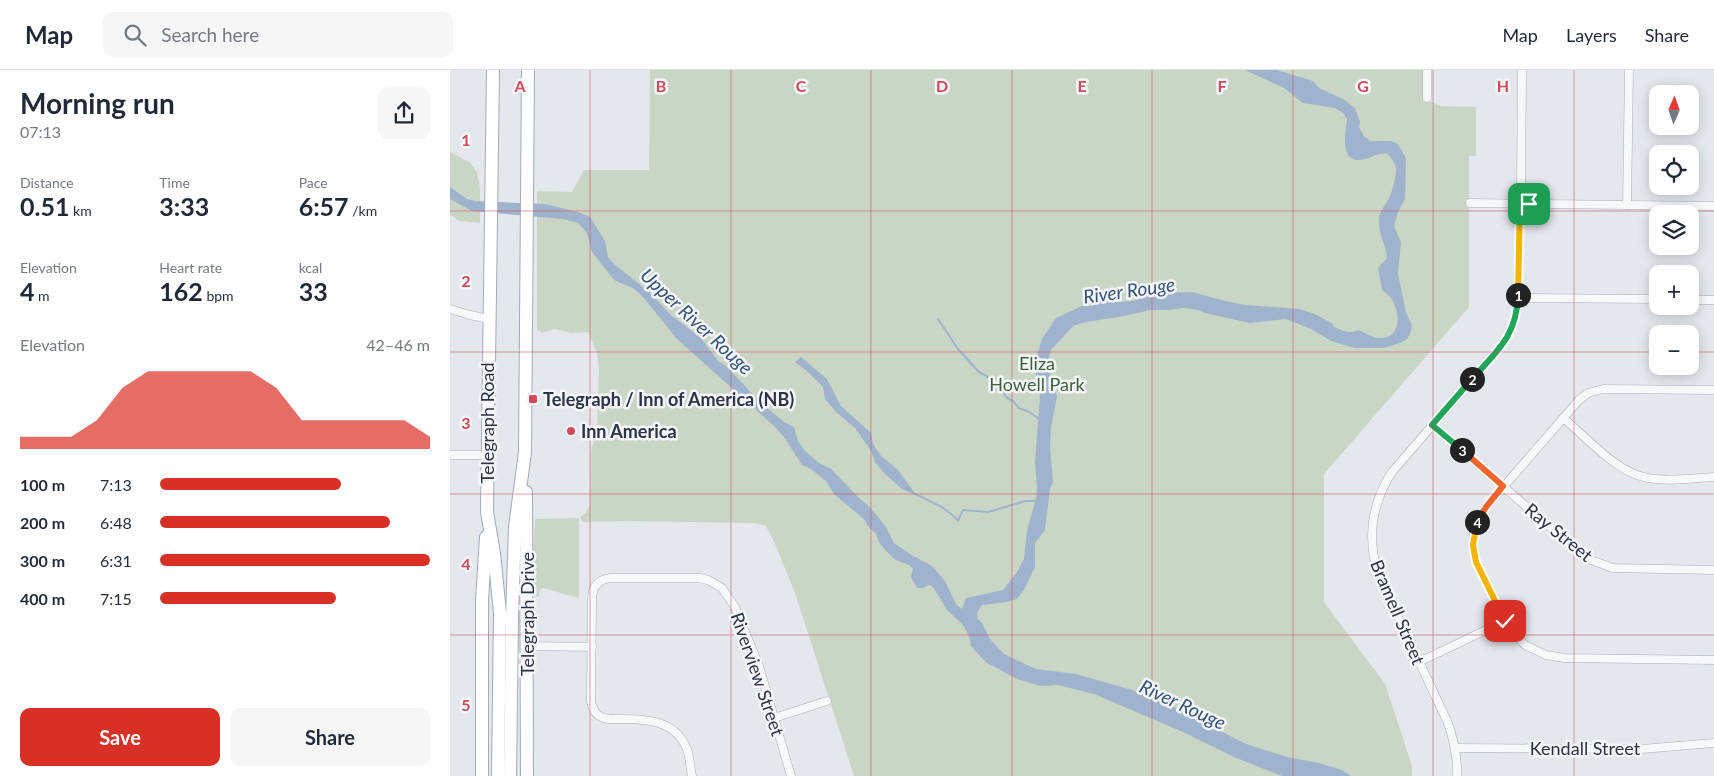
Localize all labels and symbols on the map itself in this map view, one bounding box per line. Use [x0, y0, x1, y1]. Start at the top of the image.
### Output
text: A [513, 76, 526, 95]
text: B [656, 76, 666, 95]
text: C [796, 76, 807, 95]
text: D [936, 76, 948, 95]
text: E [1077, 76, 1087, 95]
text: F [1217, 76, 1227, 95]
text: G [1357, 76, 1369, 95]
text: H [1497, 76, 1509, 95]
north arrow [1649, 85, 1699, 135]
text: 1 [461, 130, 471, 149]
pin [1508, 183, 1550, 225]
water label: Upper River Rouge [636, 263, 758, 379]
text: 2 [461, 271, 471, 290]
water label: River Rouge [1082, 272, 1176, 308]
pin: 1 [1506, 282, 1530, 308]
park label: Eliza Howell Park [989, 352, 1086, 395]
street label: Telegraph Road [476, 362, 498, 484]
pin: 2 [1460, 366, 1484, 392]
place label: Telegraph / Inn of America (NB) [543, 388, 794, 410]
marker: Telegraph / Inn of America (NB) [527, 393, 539, 405]
text: 3 [461, 413, 471, 432]
place label: Inn America [581, 420, 677, 442]
marker: Inn America [565, 425, 577, 437]
pin: 3 [1450, 438, 1474, 462]
street label: Ray Street [1521, 498, 1598, 566]
pin: 4 [1464, 510, 1490, 534]
street label: Telegraph Drive [516, 552, 538, 676]
text: 4 [461, 554, 471, 573]
street label: Bramell Street [1366, 556, 1430, 668]
pin [1484, 600, 1526, 642]
street label: Riverview Street [727, 609, 790, 739]
water label: River Rouge [1136, 674, 1230, 734]
text: 5 [461, 695, 471, 714]
street label: Kendall Street [1530, 737, 1641, 759]

